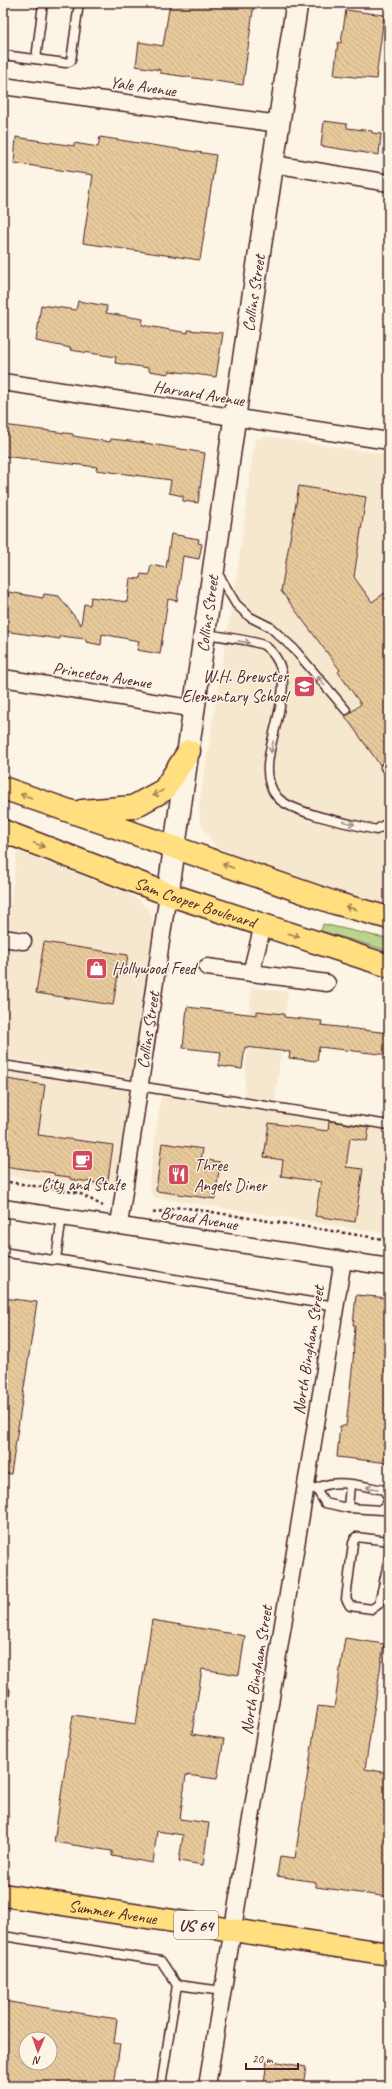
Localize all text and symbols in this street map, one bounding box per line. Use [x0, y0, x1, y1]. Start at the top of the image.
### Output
street label: Yale Avenue [109, 71, 179, 102]
street label: Collins Street [238, 251, 270, 333]
street label: Harvard Avenue [152, 376, 247, 411]
street label: Collins Street [192, 572, 224, 654]
one-way arrow [237, 638, 250, 646]
street label: Princeton Avenue [51, 657, 154, 694]
place label: W.H. Brewster Elementary School [182, 666, 291, 707]
school or university icon: W.H. Brewster Elementary School [291, 673, 317, 699]
one-way arrow [316, 675, 325, 686]
one-way arrow [267, 740, 275, 753]
one-way arrow [152, 790, 164, 798]
one-way arrow [20, 792, 33, 799]
one-way arrow [343, 820, 356, 827]
one-way arrow [33, 842, 45, 850]
one-way arrow [223, 861, 235, 869]
street label: Sam Cooper Boulevard [132, 872, 260, 934]
one-way arrow [345, 903, 358, 911]
one-way arrow [287, 932, 299, 940]
shop icon: Hollywood Feed [83, 955, 109, 981]
place label: Hollywood Feed [112, 958, 198, 979]
street label: Collins Street [132, 988, 165, 1070]
cafe icon: City and State [70, 1147, 96, 1173]
place label: Three Angels Diner [194, 1155, 269, 1196]
restaurant icon: Three Angels Diner [166, 1162, 192, 1188]
place label: City and State [41, 1174, 126, 1195]
street label: Broad Avenue [159, 1202, 240, 1235]
street label: North Bingham Street [288, 1282, 329, 1416]
one-way arrow [366, 1484, 379, 1492]
street label: North Bingham Street [236, 1602, 277, 1736]
street label: Summer Avenue [67, 1895, 160, 1930]
road number: US 64 [174, 1911, 218, 1939]
north arrow [18, 2031, 58, 2071]
scale bar [246, 2045, 298, 2071]
text: 20 m [252, 2051, 274, 2067]
text: N [32, 2054, 41, 2068]

